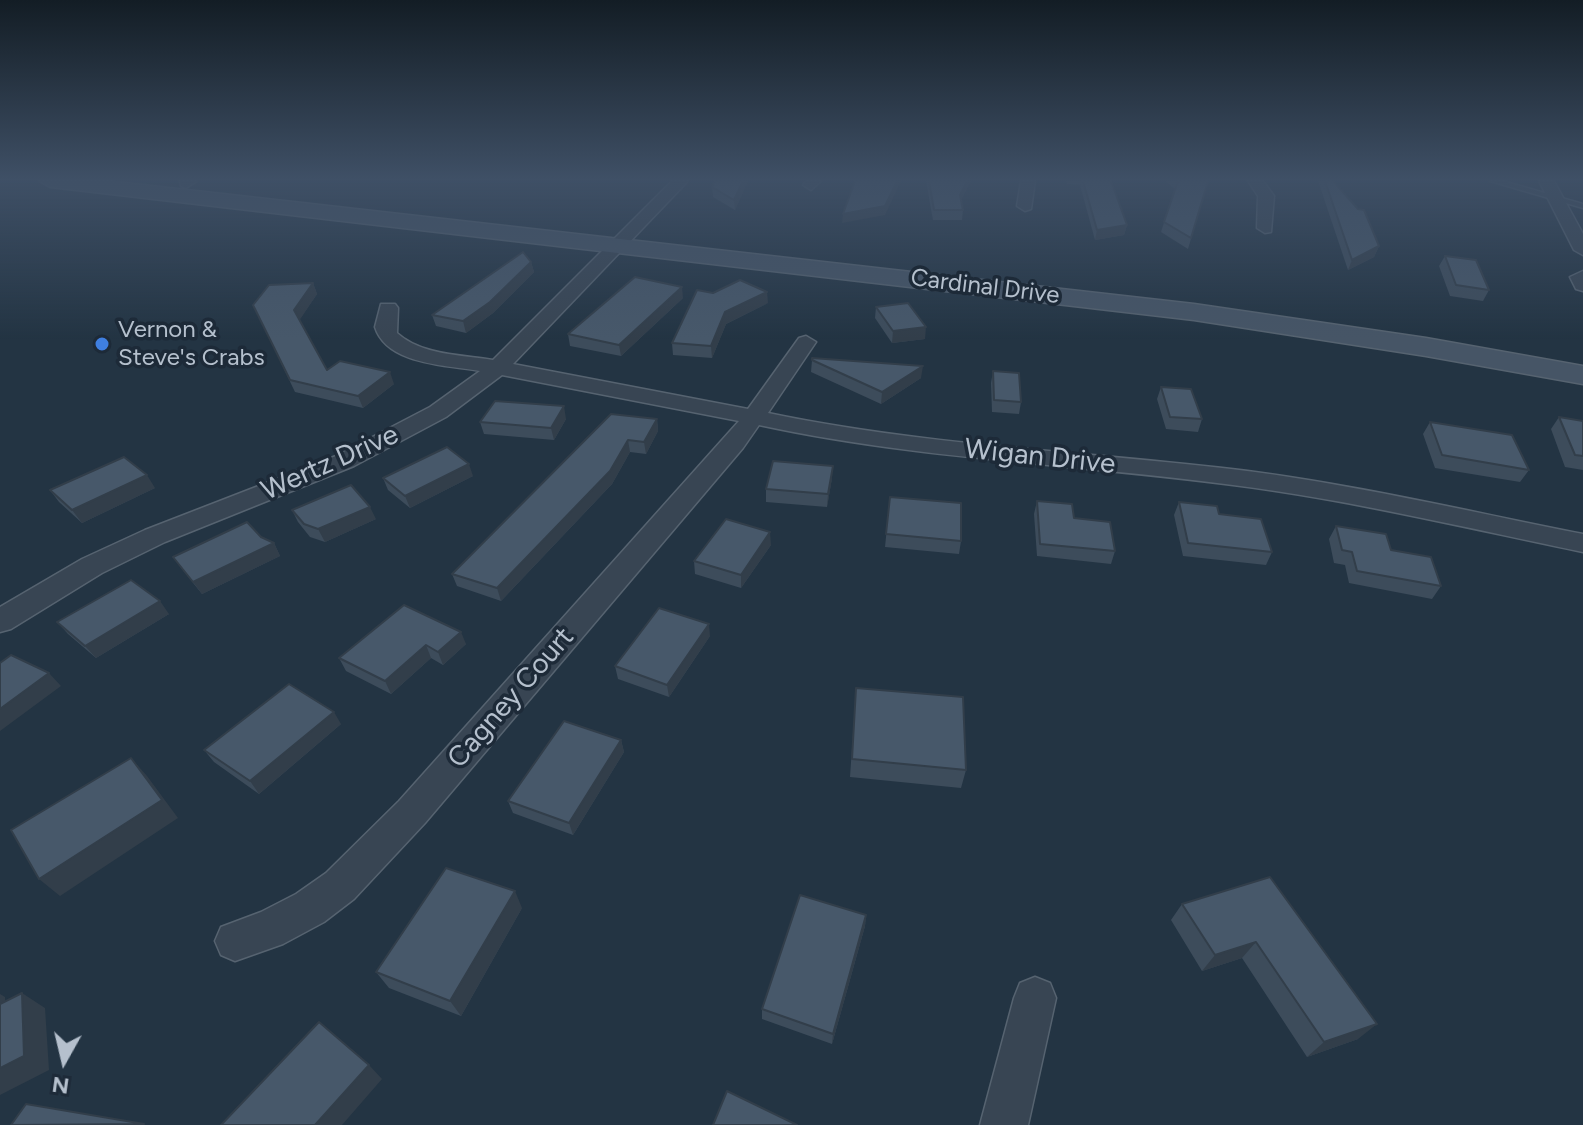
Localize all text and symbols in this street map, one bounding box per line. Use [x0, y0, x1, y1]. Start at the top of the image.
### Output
street label: Cardinal Drive [909, 264, 1061, 310]
place label: Vernon & Steve's Crabs [118, 316, 265, 372]
marker: Vernon & Steve's Crabs [93, 335, 111, 353]
street label: Wertz Drive [256, 418, 404, 508]
street label: Wigan Drive [963, 432, 1117, 482]
street label: Cagney Court [441, 621, 581, 775]
north arrow [24, 1021, 104, 1101]
text: N [50, 1071, 71, 1100]

